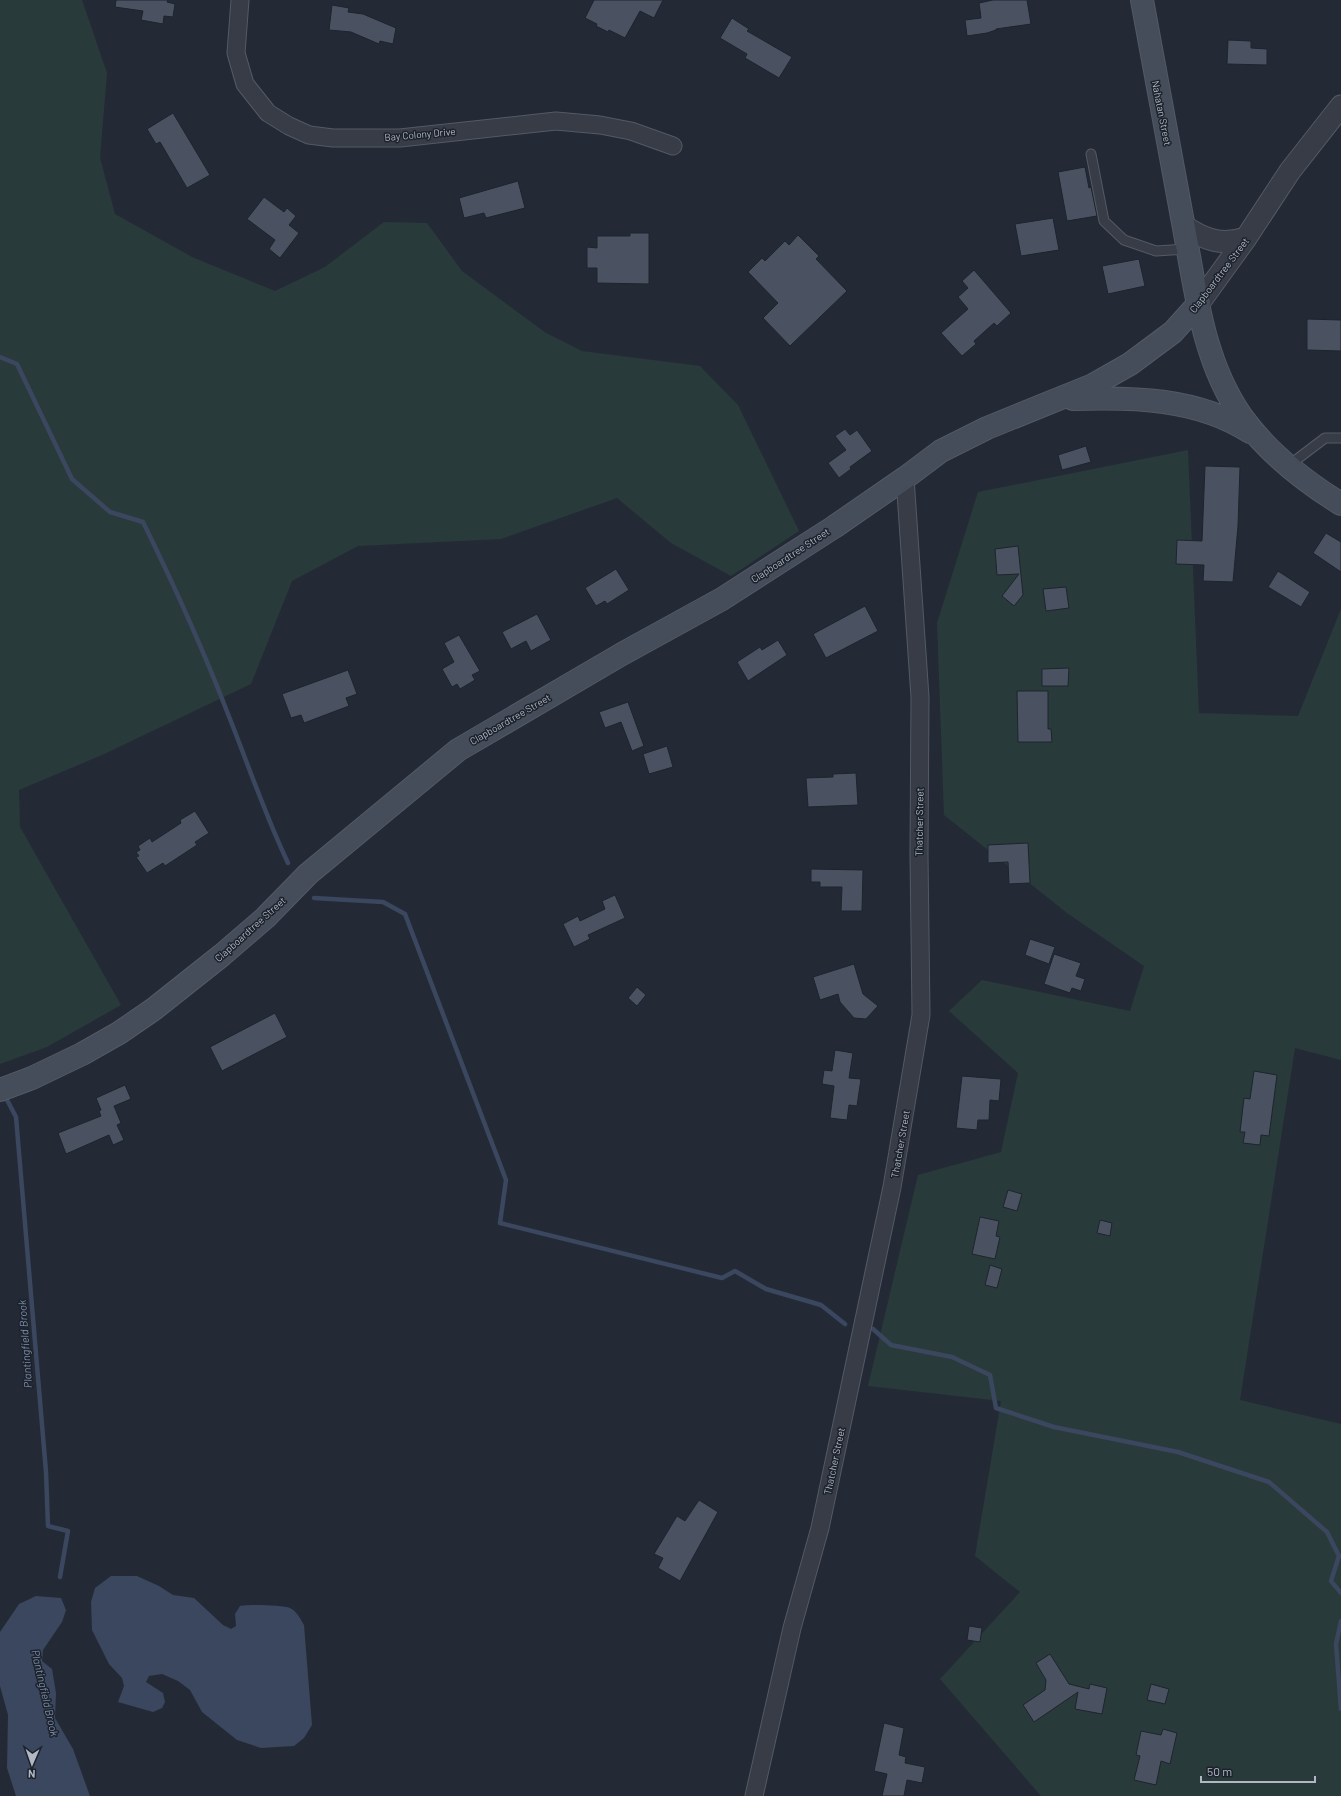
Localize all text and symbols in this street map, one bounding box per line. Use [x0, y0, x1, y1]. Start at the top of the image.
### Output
street label: Nahatan Street [1150, 80, 1174, 147]
street label: Bay Colony Drive [384, 125, 456, 143]
street label: Clapboardtree Street [1187, 235, 1251, 315]
street label: Clapboardtree Street [748, 525, 832, 585]
street label: Clapboardtree Street [468, 691, 553, 747]
street label: Thatcher Street [912, 787, 926, 856]
street label: Clapboardtree Street [212, 894, 288, 964]
street label: Thatcher Street [888, 1109, 912, 1179]
water label: Plantingfield Brook [15, 1299, 34, 1389]
street label: Thatcher Street [821, 1426, 847, 1496]
water label: Plantingfield Brook [29, 1648, 62, 1738]
north arrow [12, 1744, 52, 1784]
scale bar [1201, 1758, 1315, 1784]
text: 50 m [1207, 1764, 1232, 1778]
text: N [28, 1768, 36, 1781]

